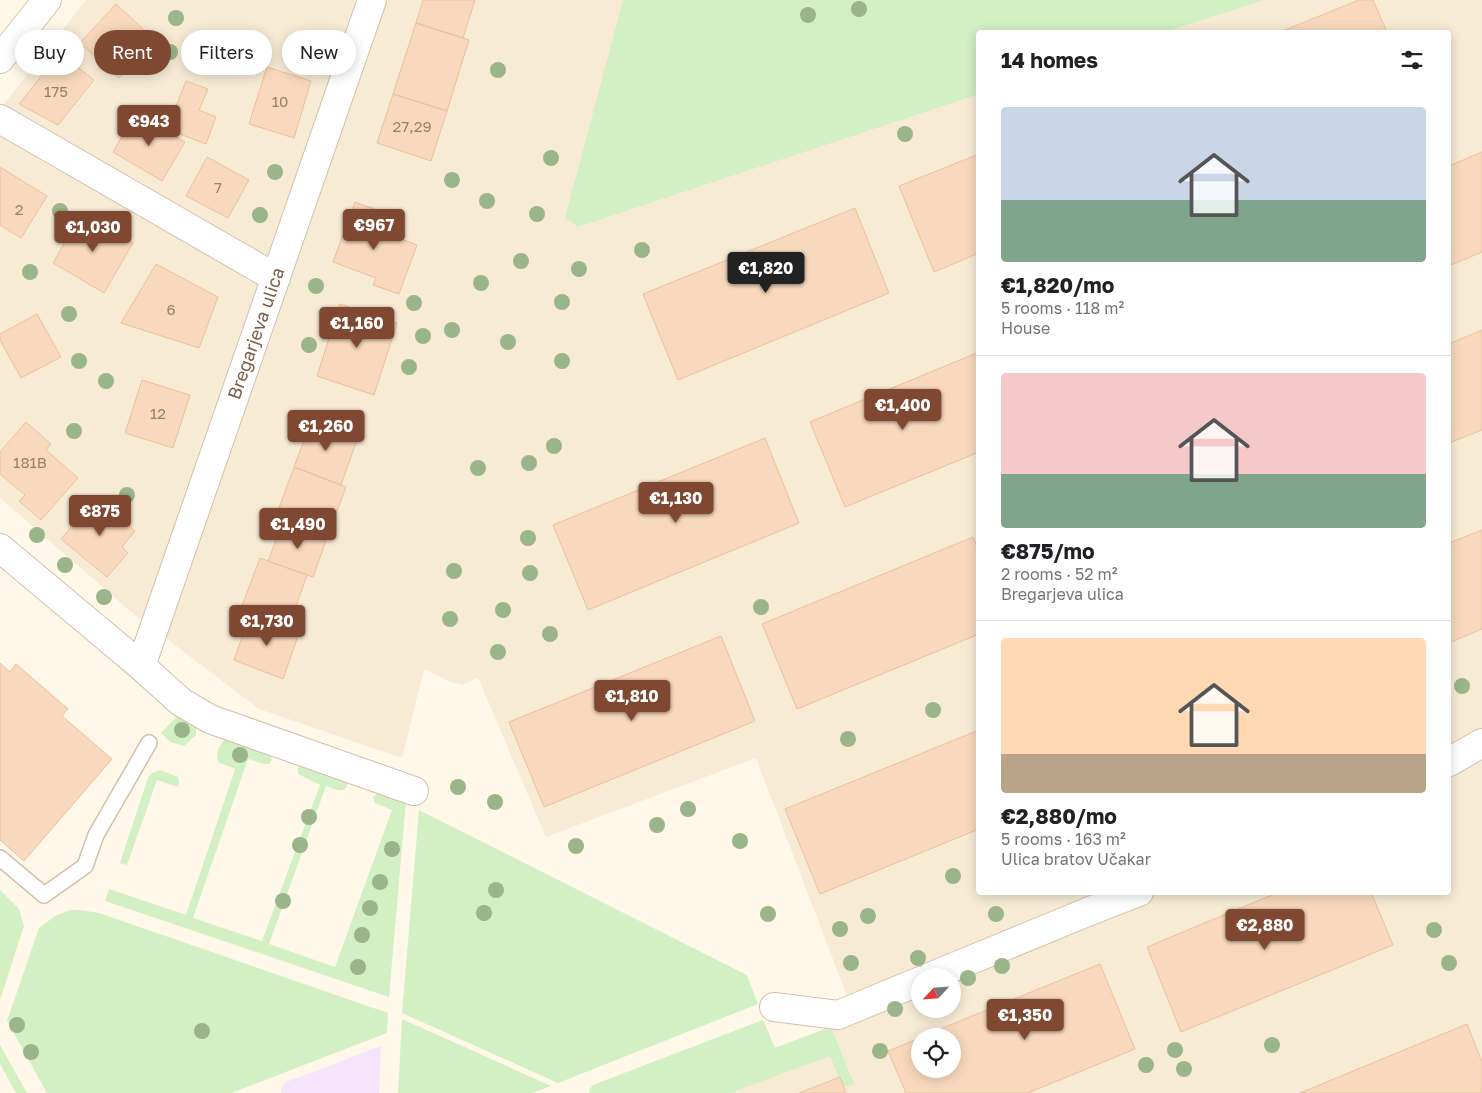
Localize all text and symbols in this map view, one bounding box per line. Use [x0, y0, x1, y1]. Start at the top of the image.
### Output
chip: Buy [15, 30, 84, 75]
chip: Rent [94, 30, 171, 75]
chip: Filters [181, 30, 272, 75]
chip: New [282, 30, 356, 75]
icon: filters [1398, 46, 1426, 74]
text: 14 homes [1001, 47, 1098, 73]
house number: 175 [44, 82, 68, 100]
house number: 10 [272, 92, 288, 110]
pin: €943 [119, 104, 179, 147]
text: €943 [128, 111, 170, 131]
house number: 27,29 [393, 117, 431, 135]
icon: home [1169, 140, 1259, 230]
house number: 7 [214, 178, 222, 196]
house number: 2 [15, 200, 23, 218]
pin: €967 [344, 208, 404, 251]
pin: €1,030 [52, 210, 134, 253]
text: €967 [354, 215, 394, 235]
text: €1,030 [65, 217, 121, 237]
pin: €1,820 [725, 252, 807, 294]
text: €1,820 [738, 258, 794, 278]
street label: Bregarjeva ulica [222, 264, 288, 402]
text: €1,820/mo [1001, 272, 1114, 298]
text: 5 rooms · 118 m² [1001, 298, 1124, 318]
house number: 6 [166, 300, 176, 318]
pin: €1,160 [316, 306, 398, 349]
text: €1,160 [330, 313, 384, 333]
text: House [1001, 318, 1050, 338]
pin: €1,400 [862, 388, 944, 431]
text: €1,400 [875, 395, 931, 415]
house number: 12 [150, 404, 166, 422]
icon: home [1169, 405, 1259, 495]
pin: €1,260 [285, 410, 367, 452]
text: €1,260 [299, 416, 353, 436]
house number: 181B [13, 453, 47, 471]
pin: €1,130 [635, 482, 717, 524]
text: €1,130 [649, 488, 703, 508]
pin: €875 [70, 494, 130, 537]
text: €875 [80, 501, 120, 521]
pin: €1,490 [257, 508, 339, 550]
text: €1,490 [270, 514, 326, 534]
text: €875/mo [1001, 538, 1095, 564]
text: 2 rooms · 52 m² [1001, 564, 1117, 584]
text: Bregarjeva ulica [1001, 584, 1124, 604]
pin: €1,730 [226, 604, 308, 647]
text: €1,730 [240, 611, 294, 631]
icon: home [1169, 670, 1259, 760]
pin: €1,810 [591, 680, 673, 722]
text: €1,810 [605, 686, 659, 706]
text: €2,880/mo [1001, 803, 1117, 829]
text: 5 rooms · 163 m² [1001, 829, 1126, 849]
text: Ulica bratov Učakar [1001, 849, 1151, 869]
pin: €2,880 [1224, 908, 1306, 951]
text: €2,880 [1236, 915, 1294, 935]
north arrow [911, 968, 961, 1018]
map controls [911, 968, 961, 1078]
pin: €1,350 [984, 998, 1066, 1041]
text: €1,350 [998, 1005, 1052, 1025]
button: locate [911, 1028, 961, 1078]

